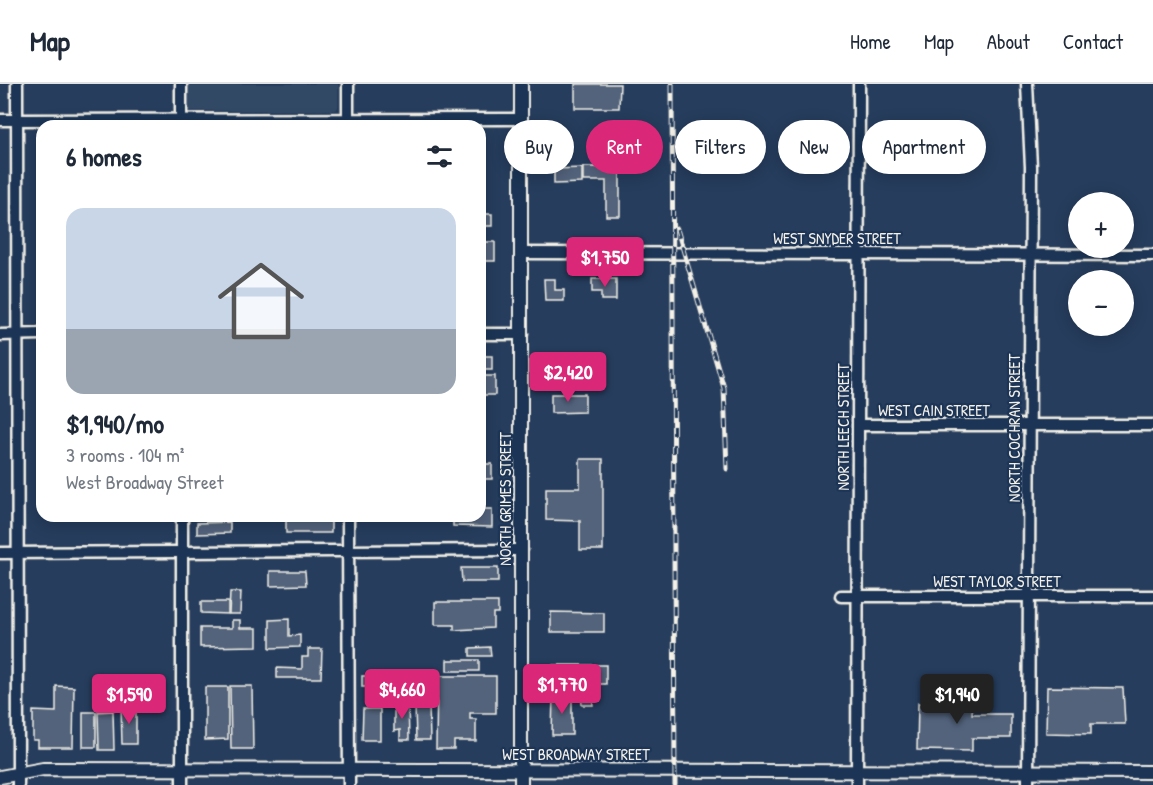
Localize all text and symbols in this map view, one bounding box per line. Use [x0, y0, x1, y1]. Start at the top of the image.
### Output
text: Map [30, 22, 70, 60]
text: Home [850, 27, 891, 56]
text: Map [924, 27, 954, 56]
text: About [987, 27, 1030, 56]
text: Contact [1063, 27, 1123, 56]
chip: Buy [504, 120, 574, 174]
chip: Rent [586, 120, 663, 174]
chip: Filters [675, 120, 766, 174]
chip: New [778, 120, 850, 174]
chip: Apartment [862, 120, 986, 174]
text: 6 homes [66, 139, 142, 174]
icon: filters [423, 140, 456, 173]
map controls [1068, 192, 1134, 336]
button: + [1068, 192, 1134, 258]
street label: WEST SNYDER STREET [773, 227, 901, 249]
pin: $1,750 [556, 237, 654, 288]
text: $1,750 [581, 243, 629, 270]
icon: home [207, 247, 315, 355]
button: − [1068, 270, 1134, 336]
pin: $2,420 [519, 352, 617, 403]
street label: NORTH COCHRAN STREET [1003, 353, 1025, 502]
text: $2,420 [543, 358, 593, 385]
street label: NORTH LEECH STREET [832, 363, 854, 491]
street label: WEST CAIN STREET [878, 399, 990, 421]
text: $1,940/mo [66, 406, 164, 441]
street label: NORTH GRIMES STREET [494, 432, 516, 566]
text: 3 rooms · 104 m² [66, 441, 184, 468]
text: West Broadway Street [66, 468, 224, 495]
street label: WEST TAYLOR STREET [933, 570, 1061, 592]
pin: $1,770 [513, 664, 611, 715]
pin: $4,660 [353, 669, 451, 720]
text: $1,770 [537, 670, 587, 697]
pin: $1,590 [80, 674, 178, 725]
pin: $1,940 [908, 674, 1006, 725]
text: $4,660 [379, 675, 425, 702]
text: $1,590 [106, 680, 152, 707]
text: $1,940 [934, 680, 980, 707]
street label: WEST BROADWAY STREET [502, 743, 650, 765]

